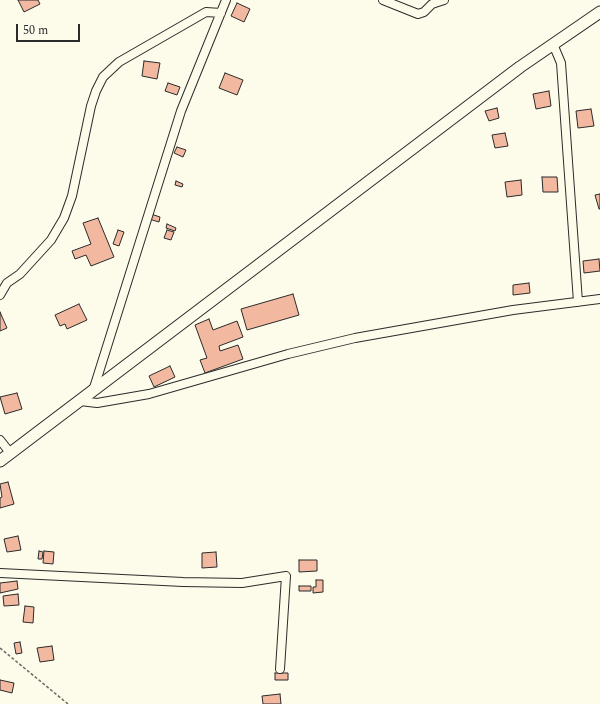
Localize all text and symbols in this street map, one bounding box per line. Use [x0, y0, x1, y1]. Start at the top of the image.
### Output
scale bar [18, 16, 82, 42]
text: 50 m [23, 21, 48, 40]

